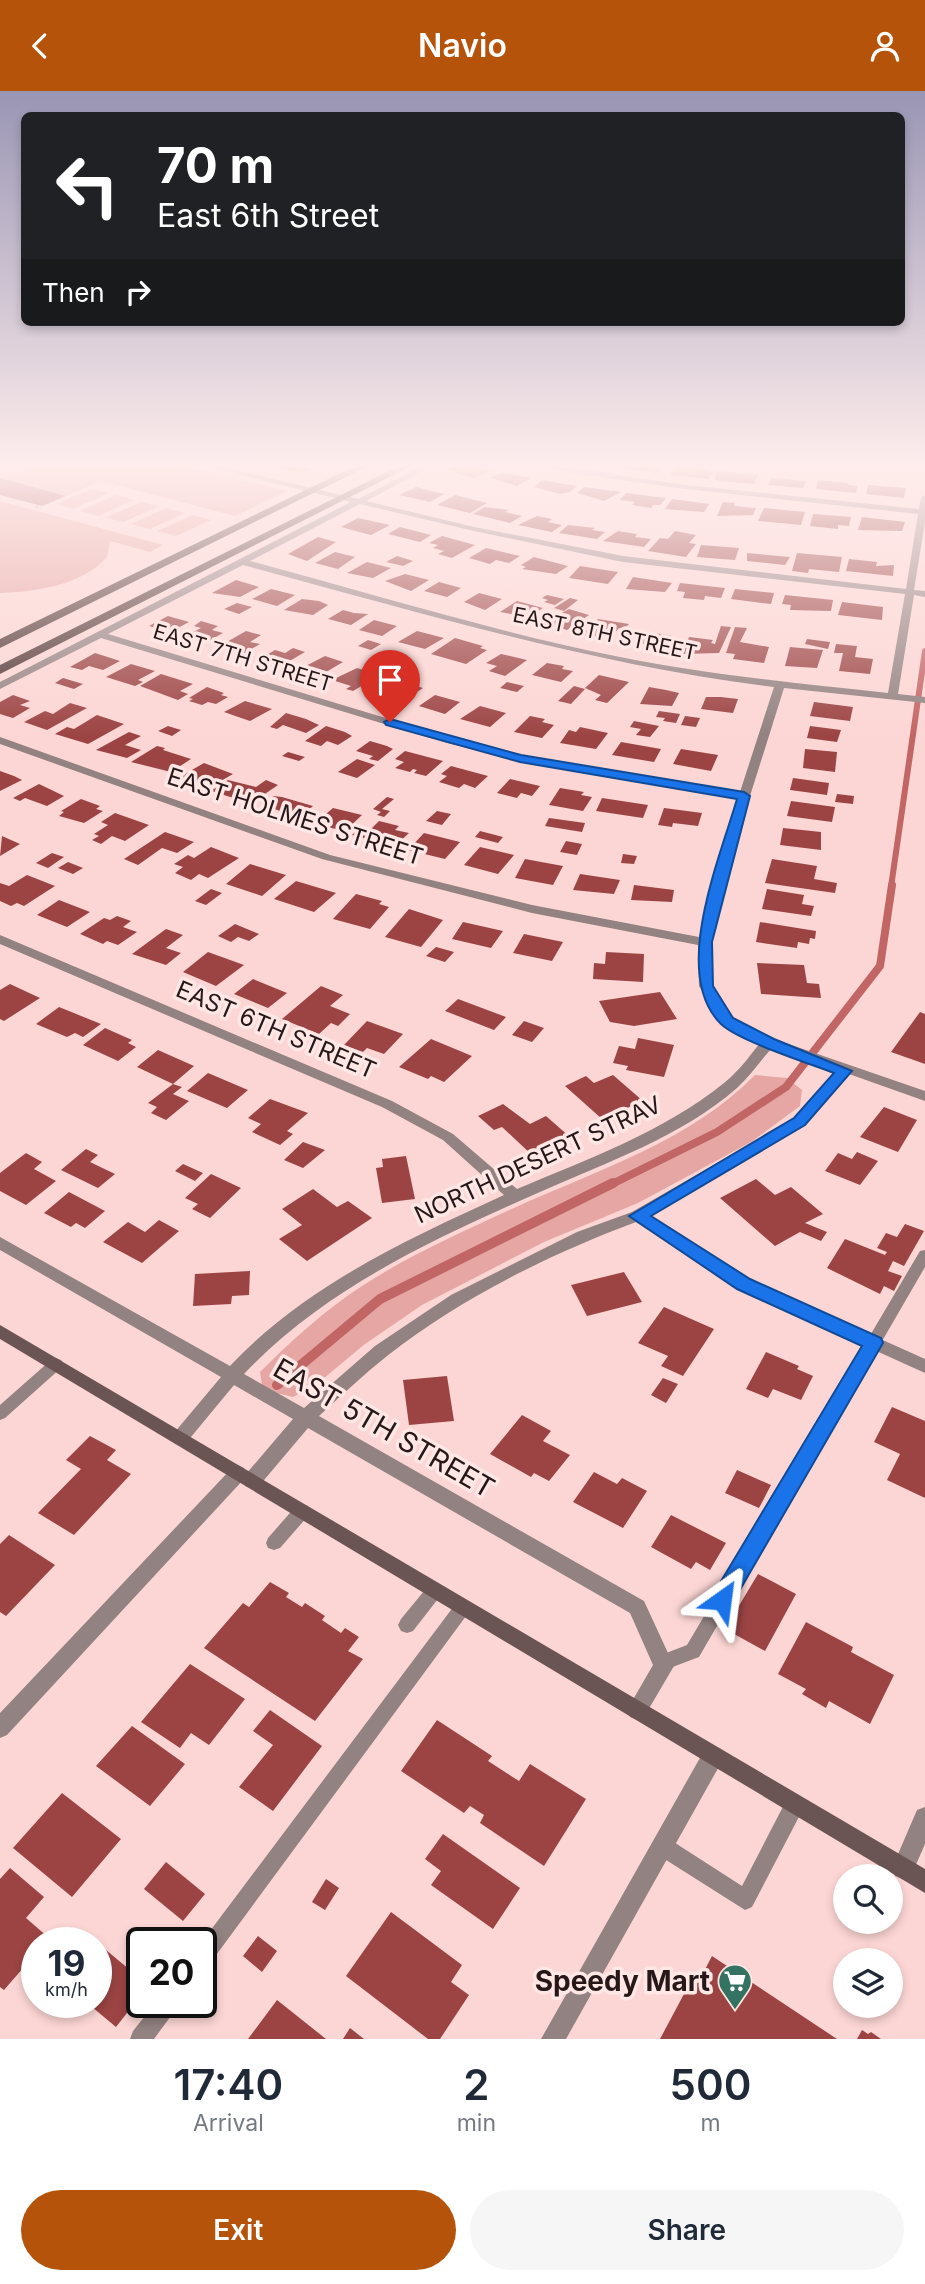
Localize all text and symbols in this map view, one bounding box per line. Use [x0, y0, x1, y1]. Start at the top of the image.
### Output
text: Navio [418, 26, 507, 65]
icon: back [21, 27, 59, 65]
icon: person [866, 27, 904, 65]
text: 70 m [157, 136, 274, 195]
icon: left [42, 140, 133, 231]
text: East 6th Street [157, 196, 379, 235]
icon: right [119, 273, 157, 311]
text: Then [42, 277, 105, 308]
street label: EAST 8TH STREET [511, 602, 699, 665]
street label: EAST 7TH STREET [150, 618, 336, 697]
pin [360, 650, 420, 722]
icon: arrive [371, 661, 409, 699]
street label: EAST HOLMES STREET [164, 761, 427, 872]
street label: EAST 6TH STREET [172, 974, 380, 1085]
street label: NORTH DESERT STRAV [410, 1090, 666, 1230]
street label: EAST 5TH STREET [267, 1351, 501, 1505]
position arrow [685, 1563, 759, 1637]
map controls [833, 1864, 903, 2018]
button: search [833, 1864, 903, 1934]
speed limit sign: 20 [126, 1927, 217, 2018]
text: 19 [48, 1942, 85, 1984]
button: layers [833, 1948, 903, 2018]
supermarket icon: Speedy Mart [716, 1962, 754, 2011]
place label: Speedy Mart [535, 1964, 710, 1998]
text: km/h [45, 1979, 88, 2000]
text: 17:40 [174, 2059, 283, 2110]
text: 2 [463, 2059, 489, 2110]
text: 500 [670, 2059, 751, 2110]
text: Arrival [193, 2109, 264, 2137]
text: min [457, 2109, 496, 2137]
text: m [700, 2109, 721, 2137]
button: Exit [21, 2190, 456, 2270]
button: Share [470, 2190, 904, 2270]

